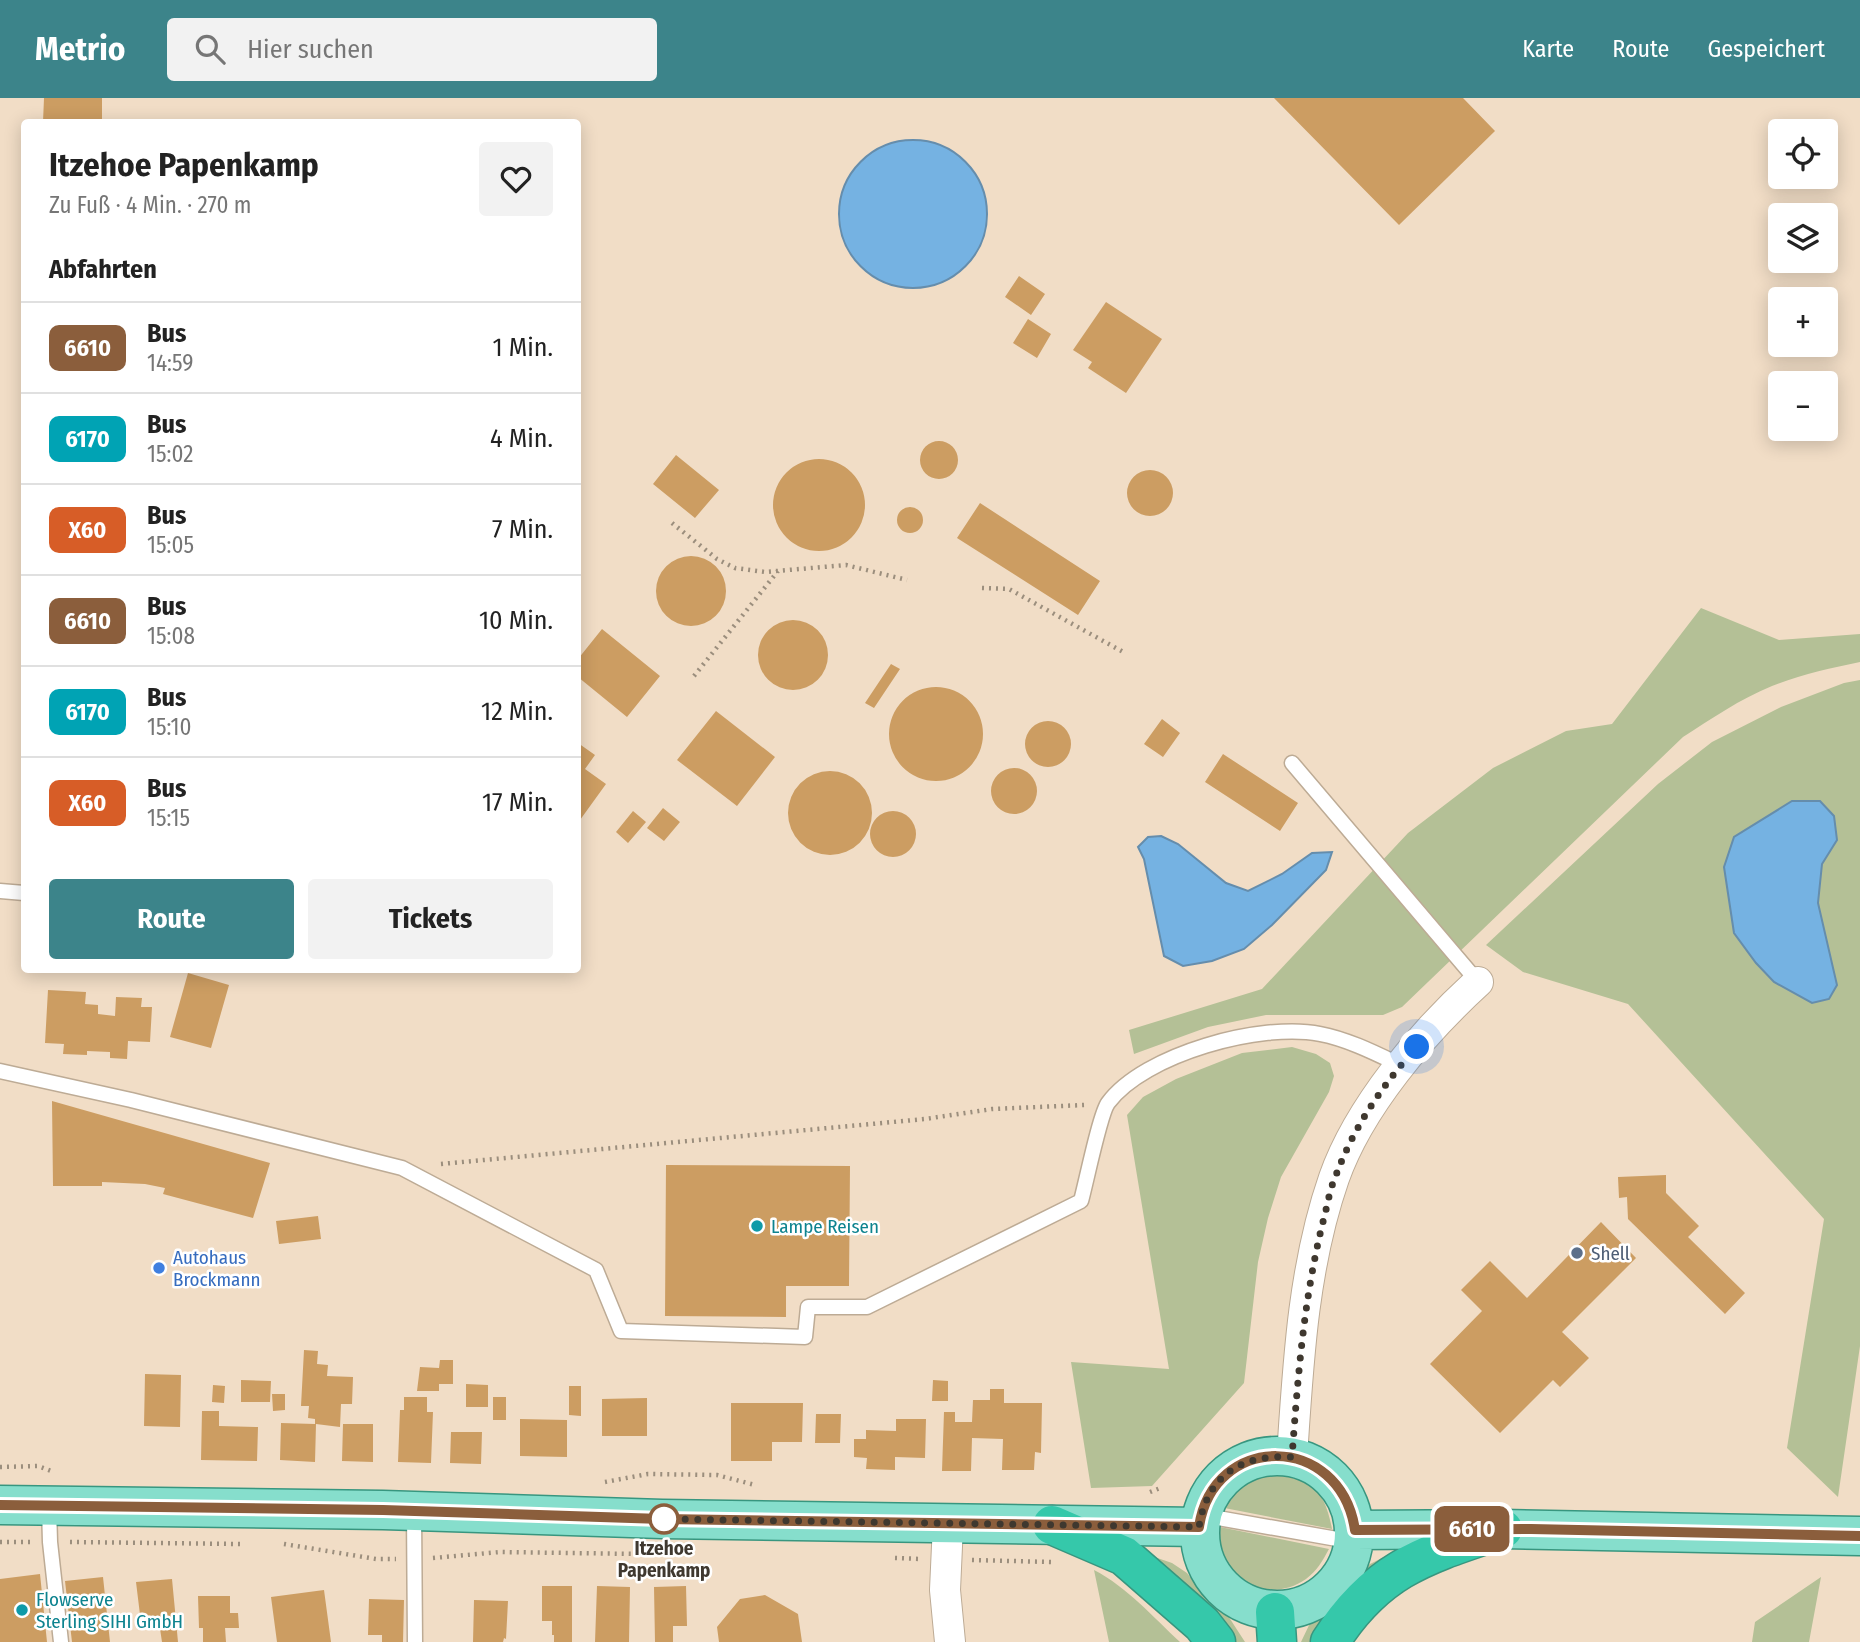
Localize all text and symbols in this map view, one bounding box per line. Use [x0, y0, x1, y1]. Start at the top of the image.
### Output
search box [167, 18, 657, 81]
text: Metrio [35, 29, 125, 69]
icon: search [191, 30, 229, 68]
text: Hier suchen [247, 34, 374, 65]
text: Karte [1522, 35, 1574, 63]
text: Route [1612, 35, 1669, 63]
text: Gespeichert [1707, 35, 1825, 63]
map controls [1768, 119, 1838, 441]
button: locate [1768, 119, 1838, 189]
button: heart [479, 142, 553, 216]
text: Itzehoe Papenkamp [49, 145, 319, 185]
text: Zu Fuß · 4 Min. · 270 m [49, 191, 252, 219]
button: layers [1768, 203, 1838, 273]
text: Abfahrten [49, 254, 157, 285]
button: + [1768, 287, 1838, 357]
text: Bus [147, 318, 186, 349]
text: 1 Min. [492, 332, 553, 363]
text: 6610 [64, 334, 111, 362]
text: 14:59 [147, 349, 193, 377]
button: − [1768, 371, 1838, 441]
text: Bus [147, 409, 186, 440]
text: 4 Min. [490, 423, 553, 454]
text: 6170 [65, 425, 110, 453]
text: 15:02 [147, 440, 193, 468]
text: Bus [147, 500, 186, 531]
text: 7 Min. [492, 514, 553, 545]
text: X60 [69, 516, 106, 544]
text: 15:05 [147, 531, 194, 559]
text: Bus [147, 591, 186, 622]
text: 10 Min. [479, 605, 553, 636]
text: 6610 [64, 607, 111, 635]
text: 15:08 [147, 622, 195, 650]
text: Bus [147, 682, 186, 713]
text: 12 Min. [481, 696, 553, 727]
text: 6170 [65, 698, 110, 726]
text: 15:10 [147, 713, 191, 741]
text: Bus [147, 773, 186, 804]
text: 17 Min. [482, 787, 553, 818]
text: X60 [69, 789, 106, 817]
text: 15:15 [147, 804, 190, 832]
button: Route [49, 879, 294, 959]
button: Tickets [308, 879, 553, 959]
your location [1399, 1029, 1434, 1064]
place label: Lampe Reisen [771, 1215, 879, 1238]
marker: Lampe Reisen [749, 1218, 765, 1234]
place label: Shell [1591, 1242, 1630, 1265]
marker: Shell [1569, 1245, 1585, 1261]
place label: Autohaus Brockmann [173, 1246, 260, 1291]
marker: Autohaus Brockmann [151, 1260, 167, 1276]
marker: Itzehoe Papenkamp [649, 1504, 679, 1534]
line badge: 6610 [1423, 1506, 1521, 1552]
text: 6610 [1448, 1515, 1496, 1543]
place label: Itzehoe Papenkamp [618, 1537, 710, 1582]
place label: Flowserve Sterling SIHI GmbH [36, 1588, 183, 1633]
marker: Flowserve Sterling SIHI GmbH [14, 1602, 30, 1618]

